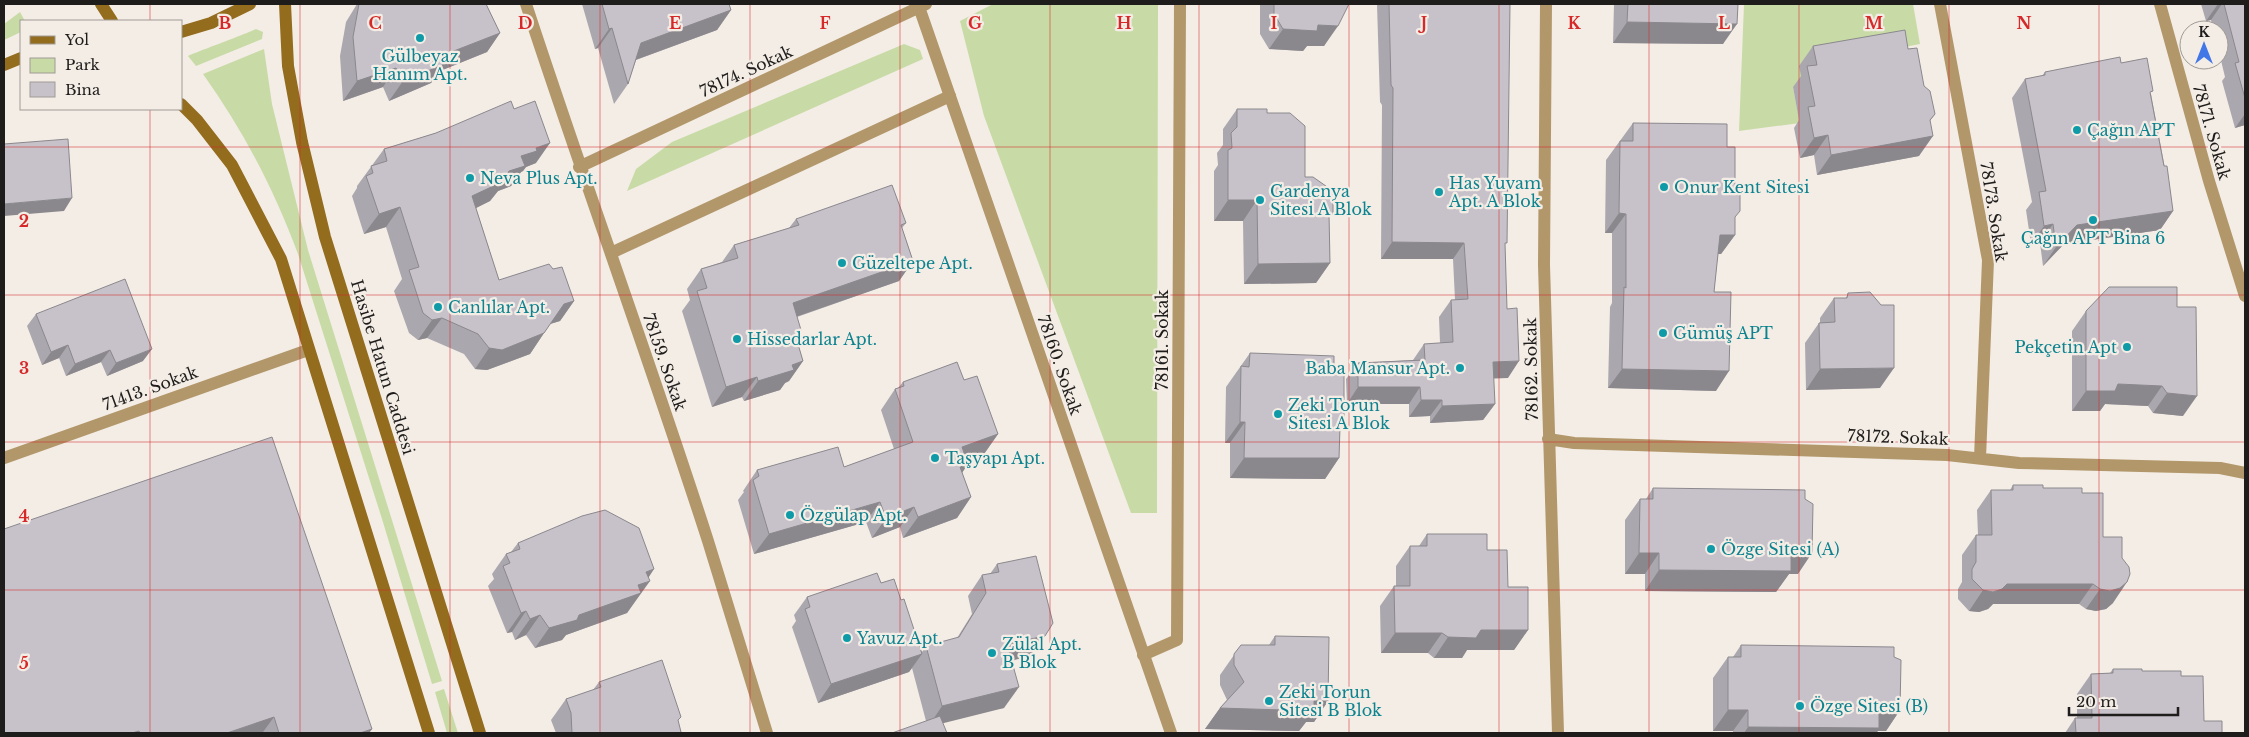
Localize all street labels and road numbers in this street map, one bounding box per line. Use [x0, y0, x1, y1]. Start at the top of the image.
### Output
street label: 78174. Sokak [696, 41, 796, 101]
street label: 78171. Sokak [2189, 82, 2235, 182]
street label: 78173. Sokak [1976, 161, 2012, 264]
street label: Hasibe Hatun Caddesi [347, 277, 419, 457]
street label: 78161. Sokak [1152, 290, 1172, 390]
street label: 78159. Sokak [639, 311, 691, 414]
street label: 78160. Sokak [1034, 312, 1087, 418]
street label: 78162. Sokak [1520, 317, 1542, 421]
street label: 71413. Sokak [100, 362, 200, 414]
street label: 78172. Sokak [1847, 425, 1949, 449]

